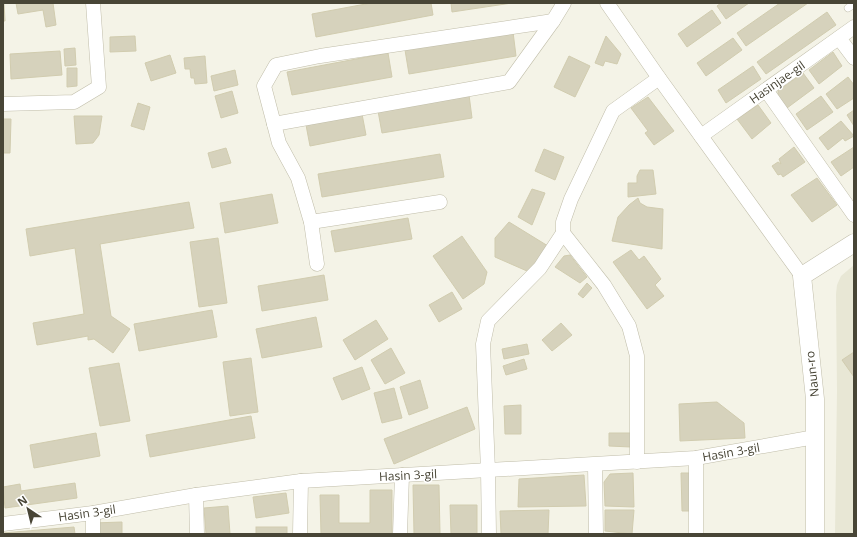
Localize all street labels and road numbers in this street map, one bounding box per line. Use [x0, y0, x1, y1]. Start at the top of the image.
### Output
street label: Hasinjae-gil [746, 57, 808, 107]
street label: Naun-ro [801, 350, 823, 398]
street label: Hasin 3-gil [701, 439, 761, 465]
street label: Hasin 3-gil [379, 465, 437, 485]
street label: Hasin 3-gil [57, 501, 117, 525]

